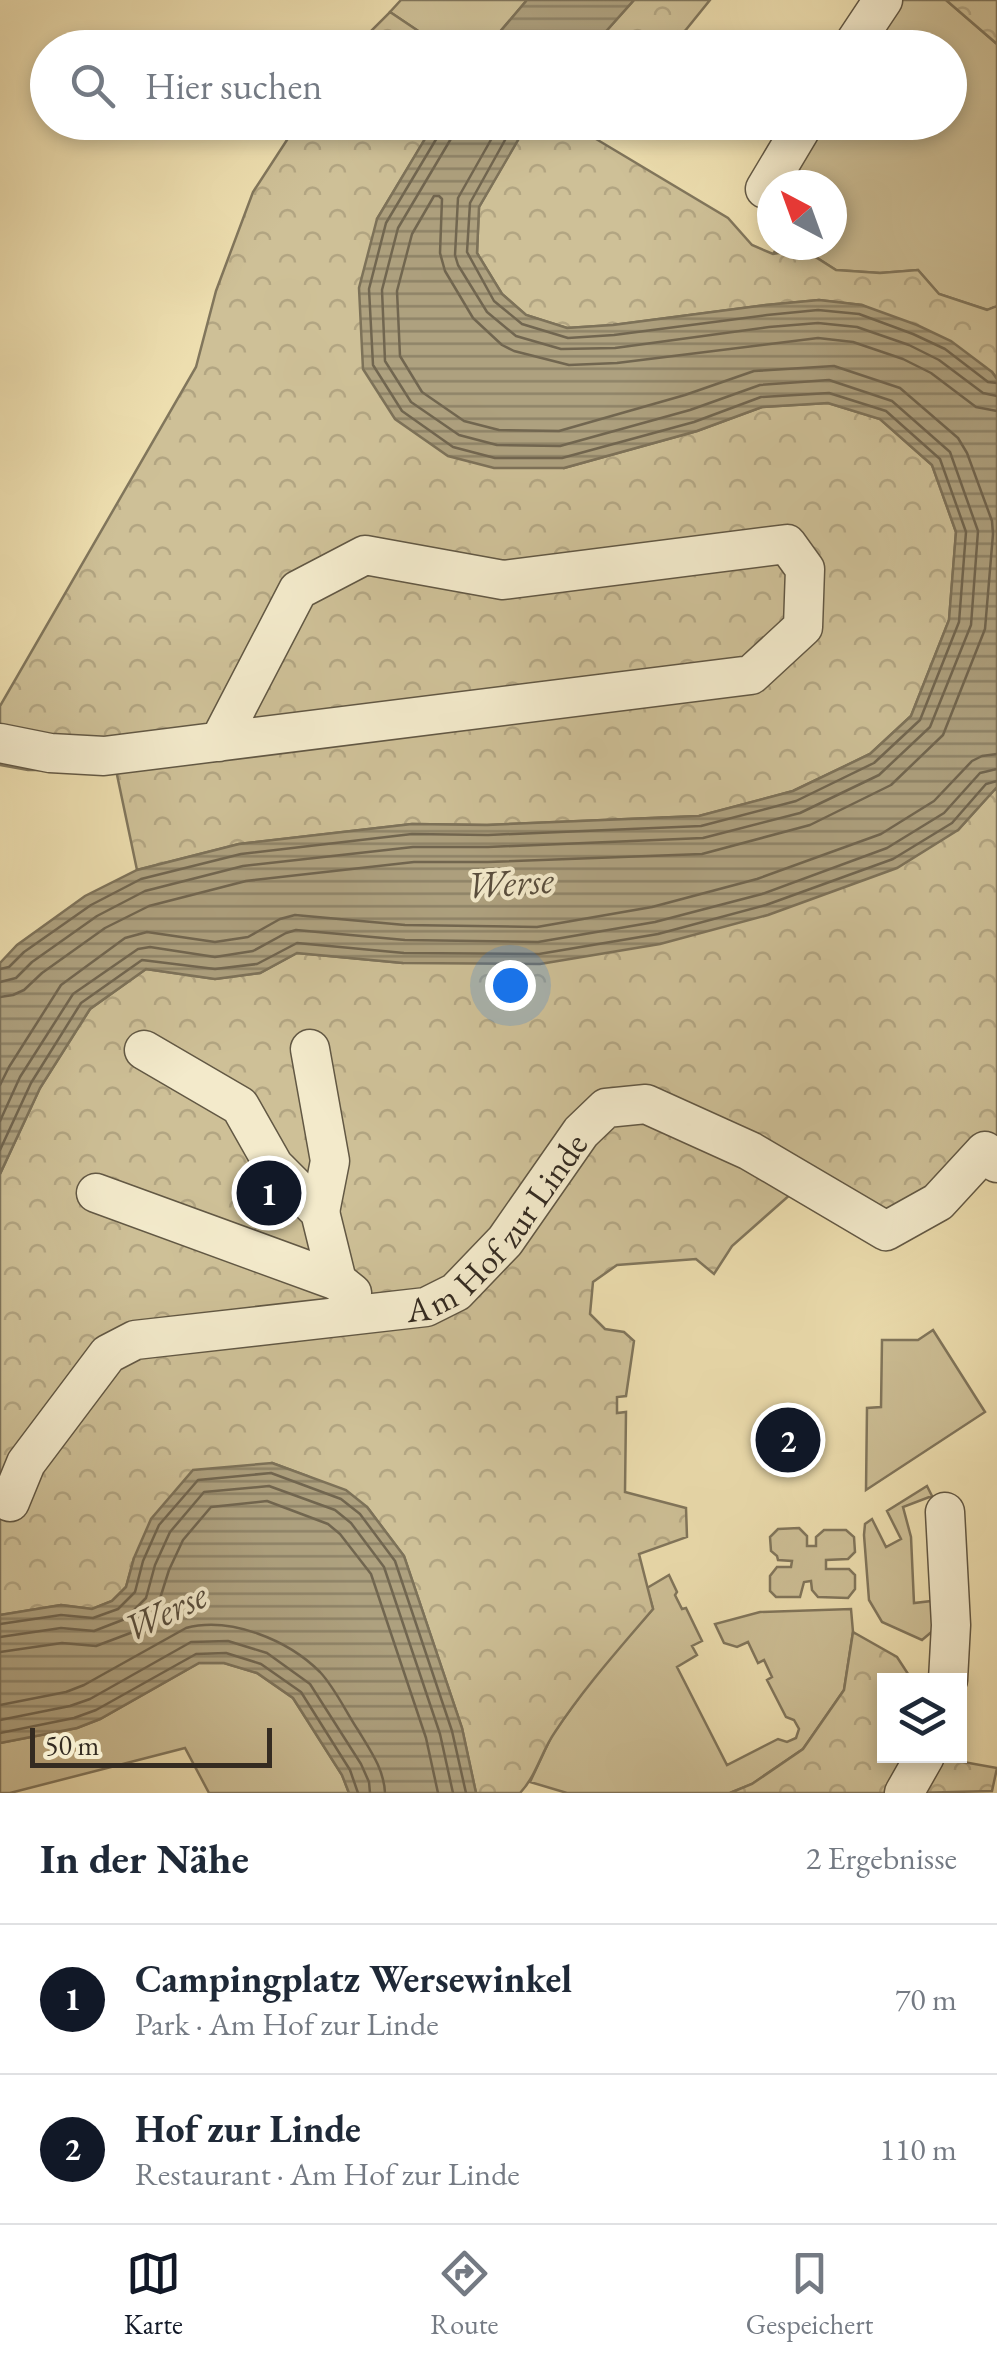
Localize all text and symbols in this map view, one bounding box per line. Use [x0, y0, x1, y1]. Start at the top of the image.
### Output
search box [30, 30, 967, 140]
icon: search [65, 58, 120, 113]
text: Hier suchen [145, 61, 322, 110]
north arrow [757, 170, 847, 260]
water label: Werse [465, 854, 556, 909]
your location [485, 960, 536, 1011]
street label: Am Hof zur Linde [403, 1123, 596, 1332]
pin: 1 [236, 1156, 302, 1230]
pin: 2 [756, 1402, 820, 1478]
water label: Werse [115, 1569, 216, 1652]
map controls [877, 1673, 967, 1763]
button: layers [877, 1673, 967, 1763]
scale bar [30, 1723, 272, 1768]
text: 50 m [45, 1727, 99, 1763]
text: In der Nähe [40, 1831, 249, 1886]
text: 2 Ergebnisse [806, 1837, 957, 1879]
text: Campingplatz Wersewinkel [135, 1954, 572, 2003]
text: 1 [64, 1978, 81, 2020]
text: 70 m [895, 1978, 957, 2020]
text: Park · Am Hof zur Linde [135, 2003, 439, 2045]
text: Hof zur Linde [135, 2104, 361, 2153]
text: 2 [64, 2128, 81, 2170]
text: 110 m [880, 2128, 957, 2170]
text: Restaurant · Am Hof zur Linde [135, 2153, 520, 2195]
tab: Karte [124, 2246, 183, 2342]
tab: Route [430, 2246, 499, 2342]
tab: Gespeichert [746, 2246, 873, 2342]

